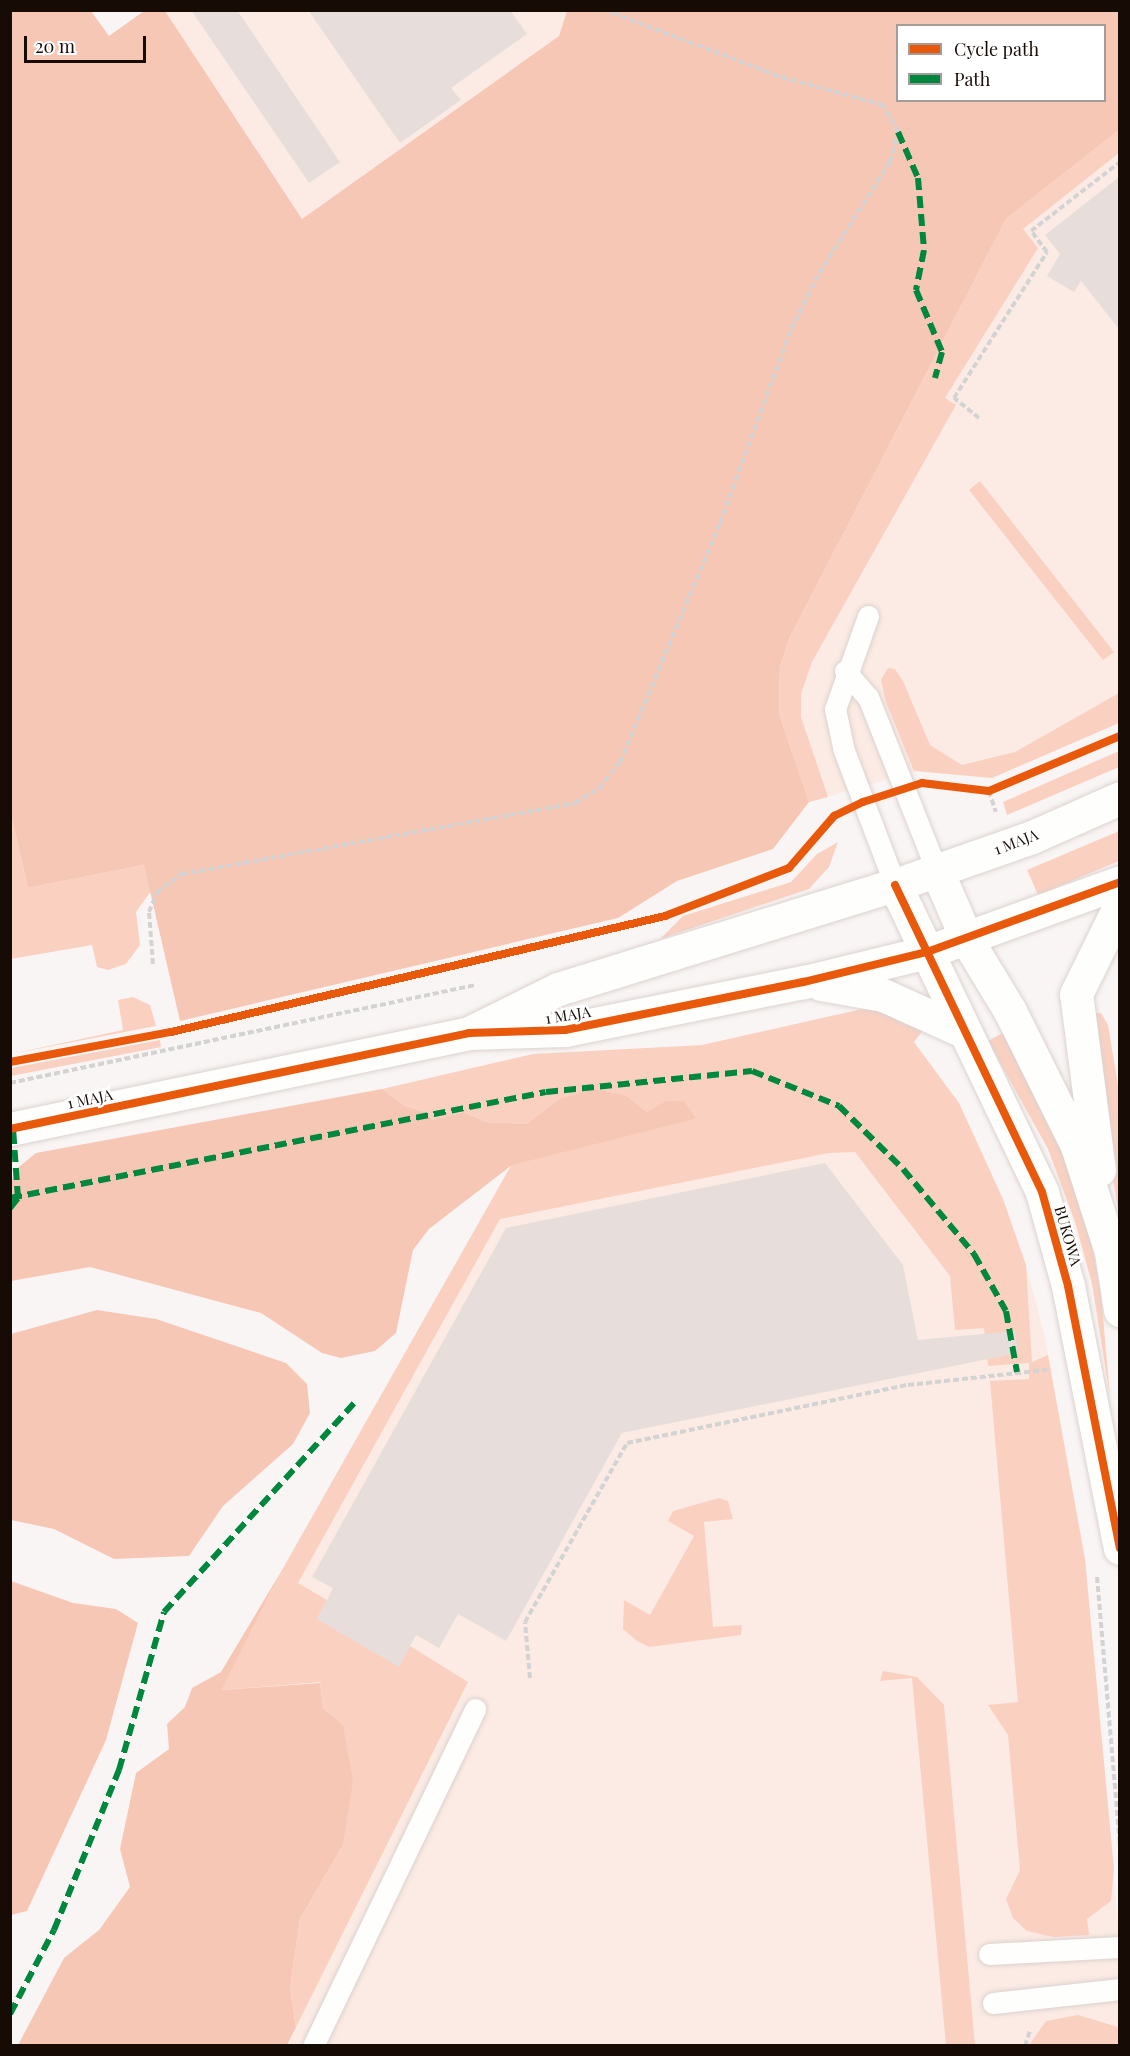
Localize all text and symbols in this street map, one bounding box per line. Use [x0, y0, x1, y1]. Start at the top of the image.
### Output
scale bar [27, 24, 148, 62]
legend [896, 24, 1106, 102]
text: 20 m [35, 34, 75, 58]
text: Cycle path [954, 37, 1039, 61]
text: Path [954, 67, 990, 91]
street label: 1 MAJA [991, 825, 1041, 859]
street label: 1 MAJA [544, 1003, 592, 1027]
street label: 1 MAJA [66, 1085, 114, 1113]
street label: BUKOWA [1051, 1204, 1085, 1268]

